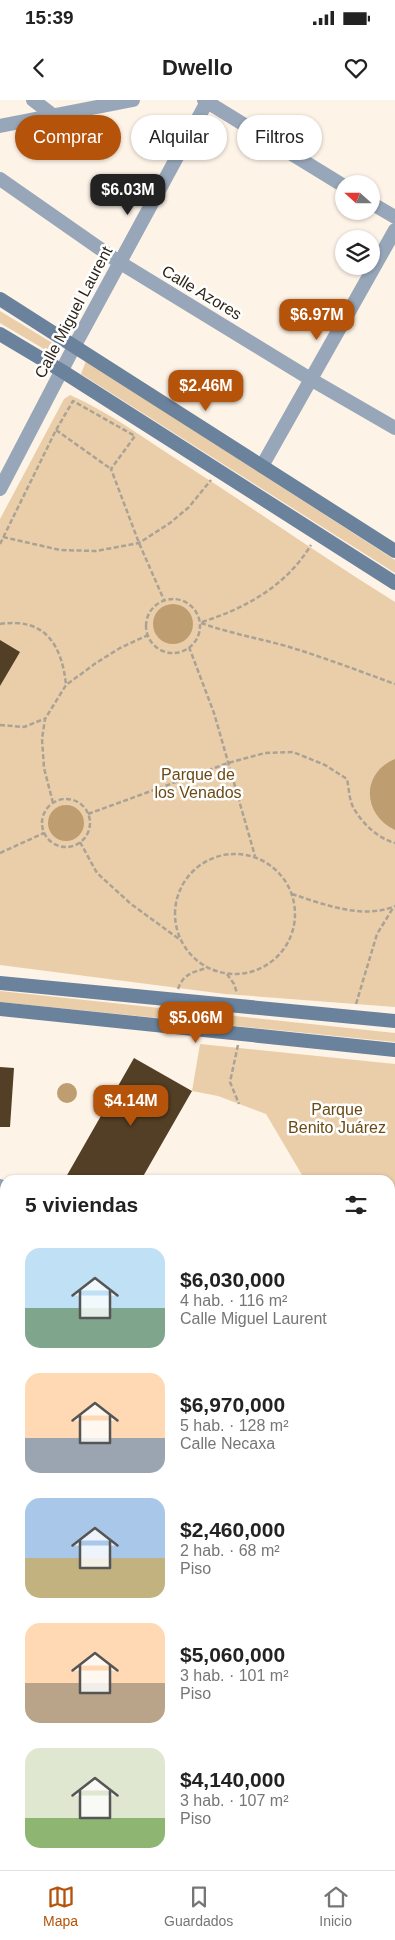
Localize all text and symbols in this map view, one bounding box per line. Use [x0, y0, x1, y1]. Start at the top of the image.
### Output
text: 15:39 [25, 7, 74, 28]
icon: back [25, 54, 53, 82]
icon: heart [342, 54, 370, 82]
text: Dwello [162, 55, 233, 80]
chip: Comprar [15, 115, 121, 160]
chip: Alquilar [131, 115, 227, 160]
chip: Filtros [237, 115, 322, 160]
pin: $6.03M [87, 174, 169, 216]
north arrow [335, 175, 380, 220]
map controls [335, 175, 380, 275]
text: $6.03M [101, 181, 155, 198]
button: layers [335, 230, 380, 275]
street label: Calle Miguel Laurent [31, 243, 116, 381]
street label: Calle Azores [159, 262, 245, 323]
pin: $6.97M [276, 298, 358, 341]
text: $6.97M [290, 306, 344, 323]
pin: $2.46M [165, 370, 247, 412]
text: $2.46M [179, 377, 233, 394]
park label: Parque de los Venados [154, 766, 242, 801]
pin: $5.06M [155, 1002, 237, 1044]
text: $5.06M [169, 1009, 223, 1026]
pin: $4.14M [90, 1084, 172, 1127]
text: $4.14M [104, 1092, 158, 1109]
park label: Parque Benito Juárez [288, 1101, 386, 1136]
icon: filters [342, 1191, 370, 1219]
text: 5 viviendas [25, 1193, 138, 1216]
icon: home [65, 1268, 125, 1328]
text: $6,030,000 [180, 1268, 285, 1291]
text: 4 hab. · 116 m² [180, 1292, 287, 1309]
text: Calle Miguel Laurent [180, 1310, 327, 1327]
icon: home [65, 1393, 125, 1453]
text: $6,970,000 [180, 1393, 285, 1416]
text: 5 hab. · 128 m² [180, 1417, 289, 1434]
text: Calle Necaxa [180, 1435, 275, 1452]
icon: home [65, 1518, 125, 1578]
text: $2,460,000 [180, 1518, 285, 1541]
text: 2 hab. · 68 m² [180, 1542, 280, 1559]
text: Piso [180, 1560, 211, 1577]
icon: home [65, 1643, 125, 1703]
text: $5,060,000 [180, 1643, 285, 1666]
text: 3 hab. · 101 m² [180, 1667, 289, 1684]
text: Piso [180, 1685, 211, 1702]
icon: home [65, 1768, 125, 1828]
text: $4,140,000 [180, 1768, 285, 1791]
text: 3 hab. · 107 m² [180, 1792, 289, 1809]
text: Piso [180, 1810, 211, 1827]
tab: Mapa [43, 1883, 78, 1929]
tab: Guardados [164, 1883, 233, 1929]
tab: Inicio [319, 1883, 352, 1929]

